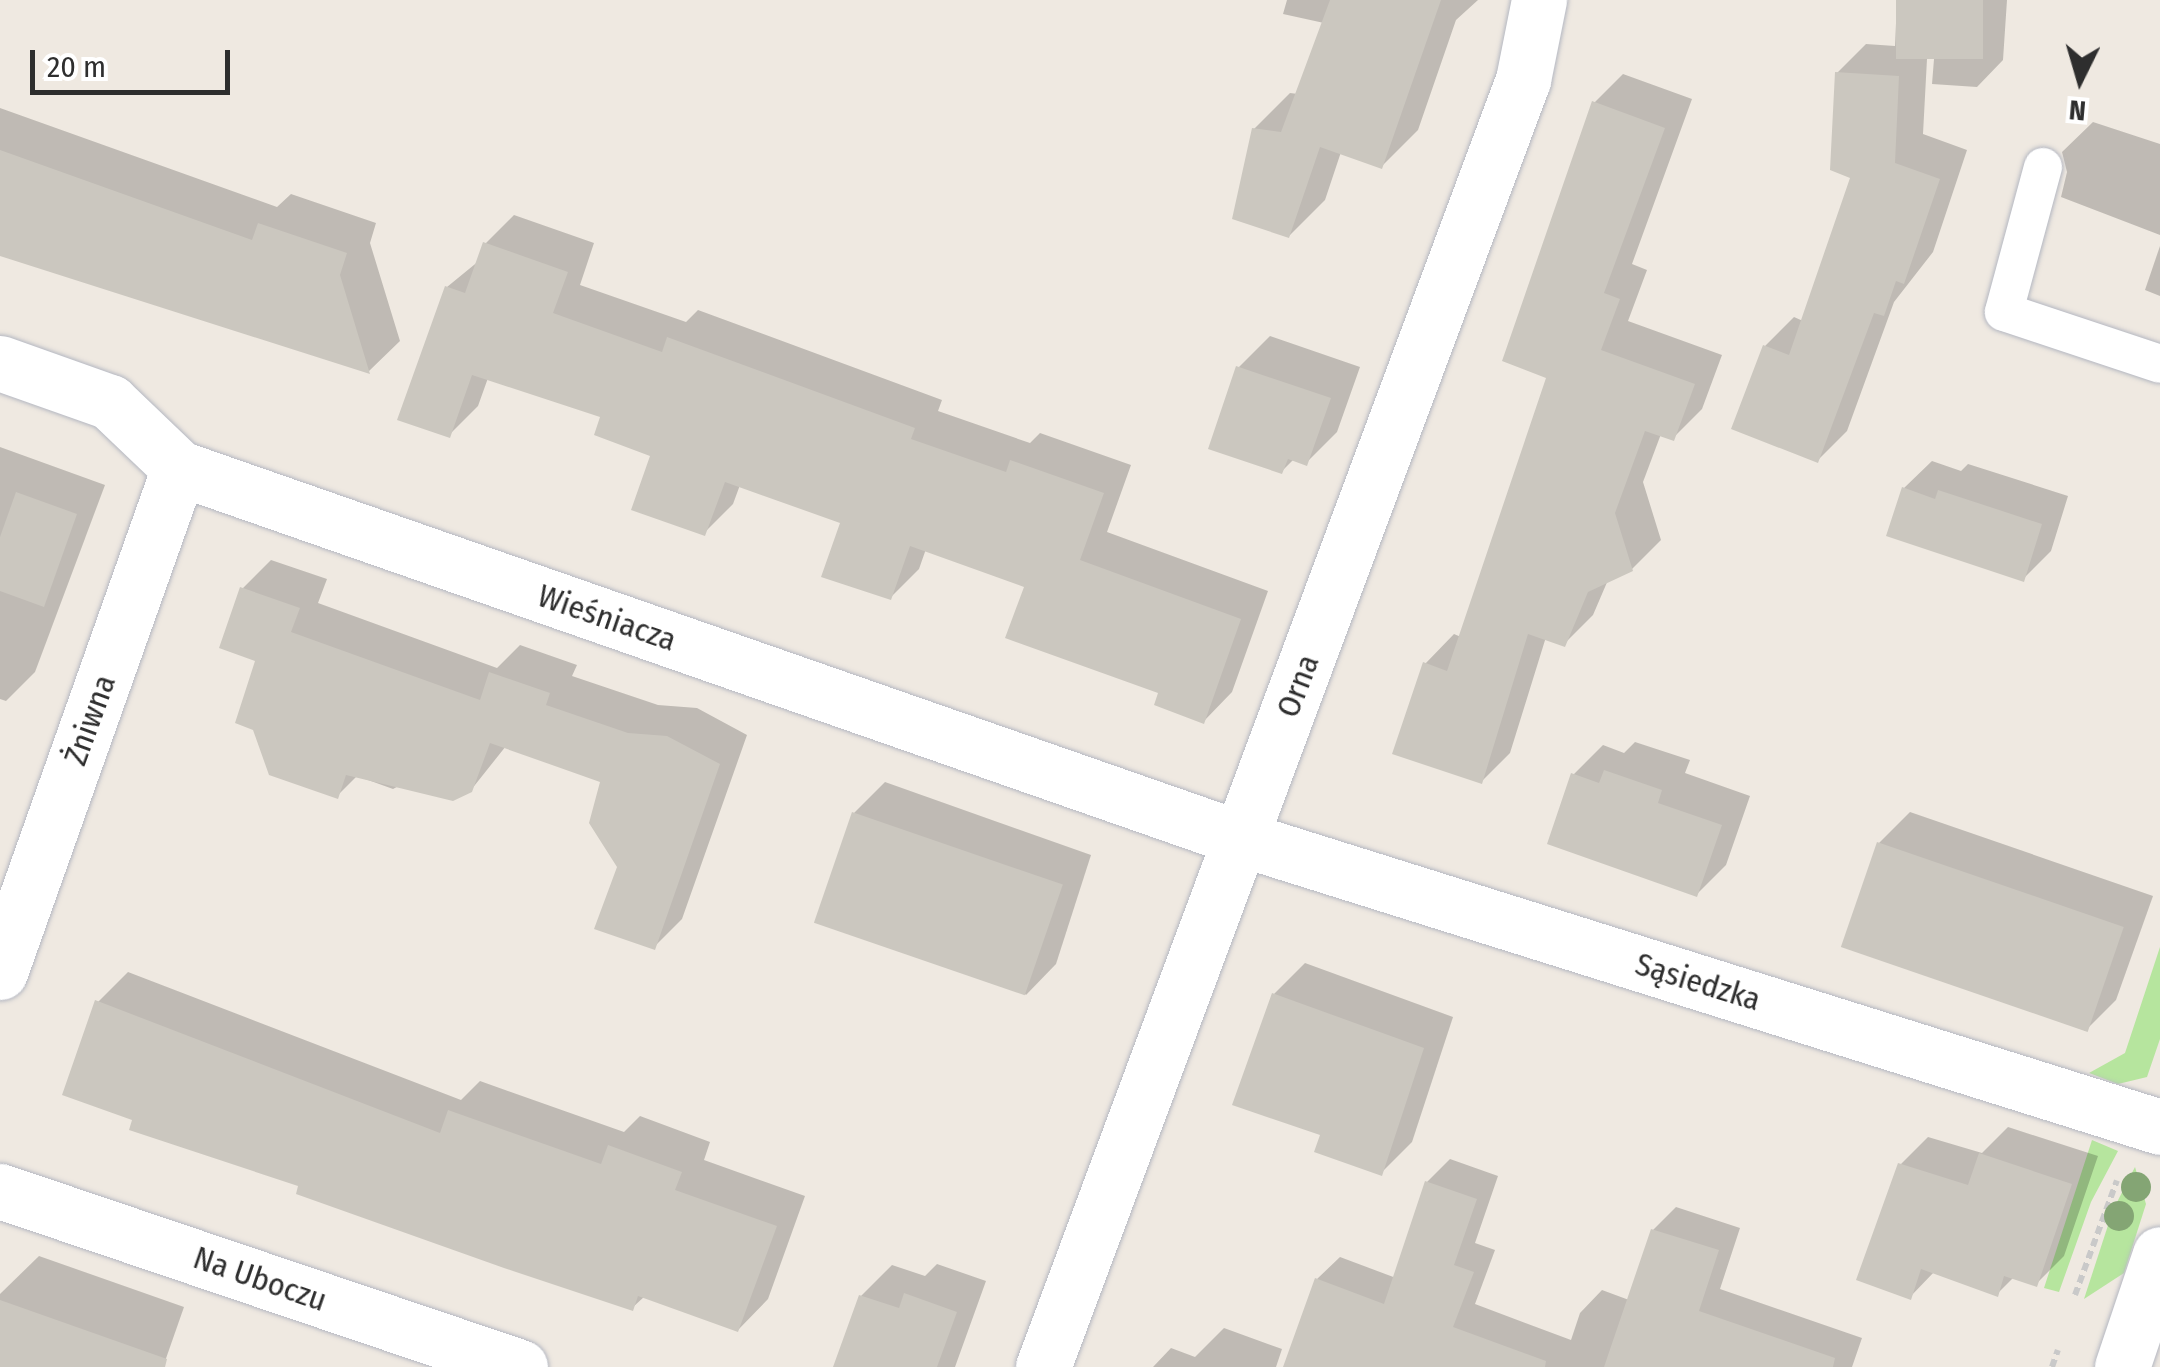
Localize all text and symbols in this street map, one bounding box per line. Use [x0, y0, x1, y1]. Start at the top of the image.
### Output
scale bar [35, 30, 235, 92]
north arrow [2030, 30, 2130, 130]
text: 20 m [47, 49, 106, 85]
text: N [2068, 93, 2087, 128]
street label: Wieśniacza [533, 576, 681, 660]
street label: Orna [1269, 649, 1327, 723]
street label: Żniwna [56, 670, 124, 770]
street label: Sąsiedzka [1631, 945, 1765, 1019]
street label: Na Uboczu [188, 1238, 332, 1320]

